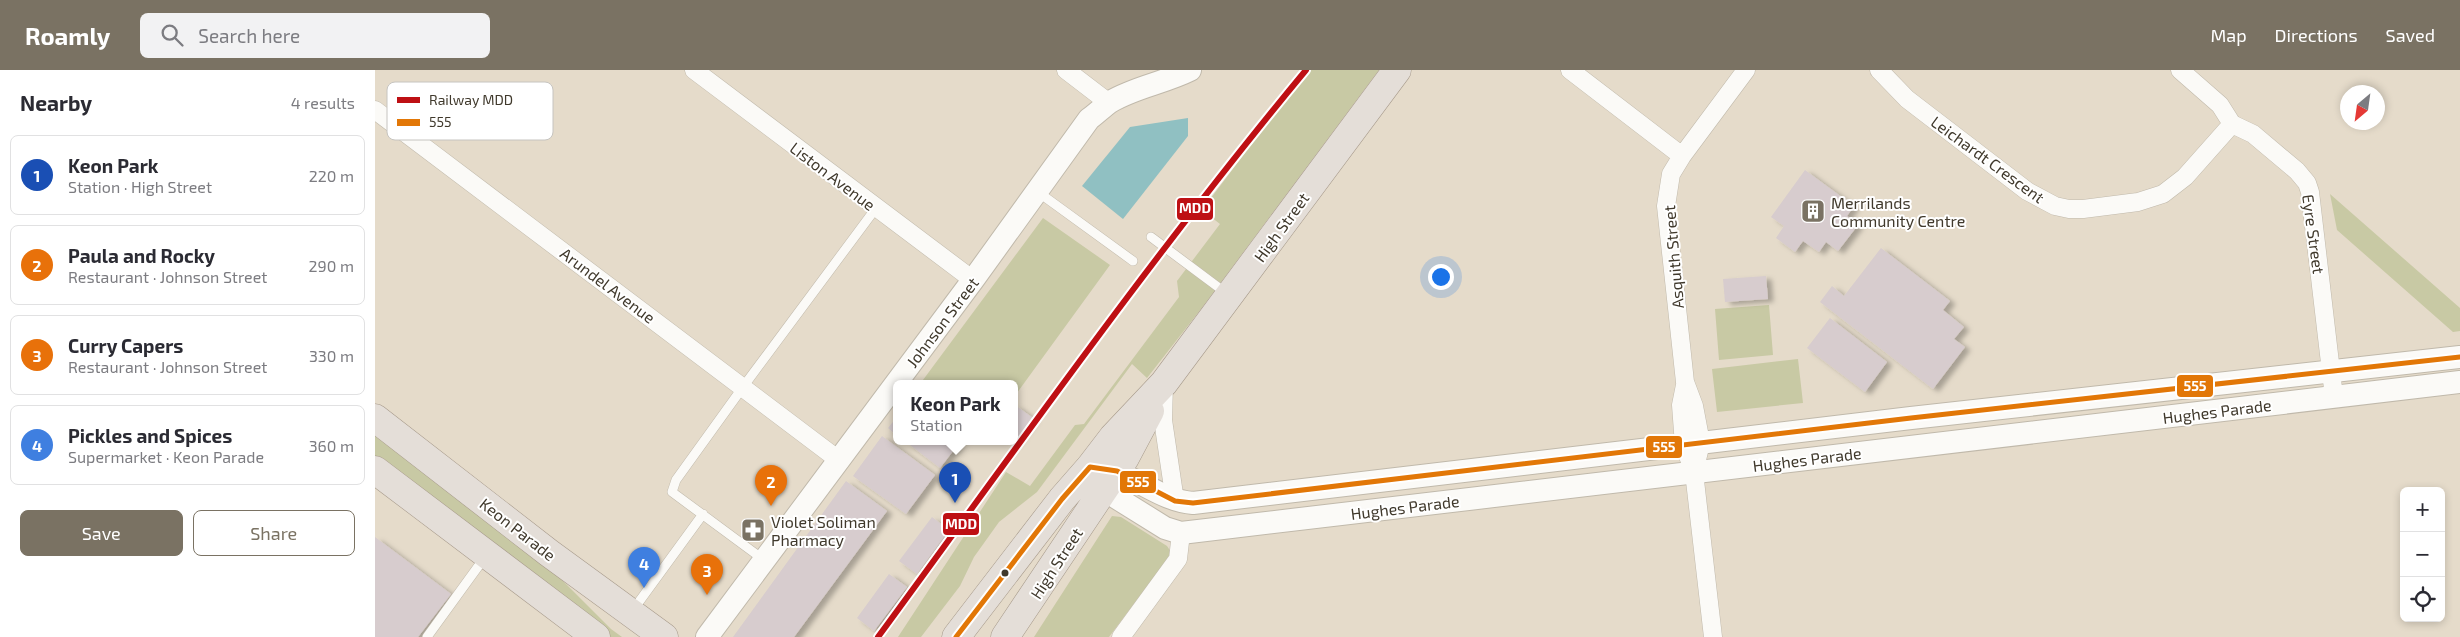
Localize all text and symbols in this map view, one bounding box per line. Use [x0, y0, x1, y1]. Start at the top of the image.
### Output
search box [140, 13, 490, 58]
text: Roamly [25, 21, 110, 50]
icon: search [158, 21, 186, 49]
text: Search here [198, 24, 300, 47]
text: Map [2210, 24, 2247, 46]
text: Directions [2275, 24, 2358, 46]
text: Saved [2386, 24, 2435, 46]
legend [387, 82, 553, 140]
north arrow [2340, 85, 2385, 130]
text: Nearby [20, 90, 92, 115]
text: Railway MDD [429, 91, 513, 108]
text: 4 results [291, 93, 355, 112]
street label: Leichardt Crescent [1928, 111, 2048, 207]
text: 555 [429, 113, 452, 130]
street label: Liston Avenue [787, 138, 879, 214]
text: Keon Park [68, 154, 158, 177]
text: 1 [34, 166, 40, 185]
text: 220 m [309, 166, 354, 185]
text: Station · High Street [68, 177, 212, 196]
street label: High Street [1250, 189, 1312, 265]
place label: Merrilands Community Centre [1831, 193, 1965, 230]
street label: Eyre Street [2299, 193, 2329, 275]
line badge: MDD [1176, 197, 1214, 221]
building icon: Merrilands Community Centre [1800, 198, 1826, 224]
text: MDD [1179, 199, 1211, 216]
street label: Asquith Street [1659, 205, 1687, 309]
street label: Arundel Avenue [557, 243, 659, 327]
text: Paula and Rocky [68, 244, 215, 267]
text: 2 [32, 256, 42, 275]
text: 290 m [309, 256, 354, 275]
your location [1428, 264, 1454, 290]
text: Restaurant · Johnson Street [68, 267, 267, 286]
street label: Johnson Street [902, 273, 982, 371]
text: Curry Capers [68, 334, 183, 357]
text: 3 [32, 346, 42, 365]
text: 330 m [309, 346, 354, 365]
text: Restaurant · Johnson Street [68, 357, 267, 376]
line badge: 555 [2176, 374, 2214, 398]
text: 555 [2183, 377, 2207, 394]
popup [893, 380, 1018, 445]
text: Keon Park [910, 392, 1001, 415]
street label: Hughes Parade [2162, 395, 2272, 427]
text: Station [910, 415, 963, 434]
text: Pickles and Spices [68, 424, 232, 447]
line badge: 555 [1645, 435, 1683, 459]
text: 4 [32, 436, 42, 455]
text: 360 m [309, 436, 354, 455]
text: 555 [1652, 438, 1676, 455]
street label: Hughes Parade [1752, 443, 1862, 475]
text: Supermarket · Keon Parade [68, 447, 264, 466]
pin: 1 [939, 462, 971, 503]
pin: 2 [755, 465, 787, 506]
line badge: 555 [1119, 470, 1157, 494]
text: 555 [1126, 473, 1150, 490]
map controls [2400, 487, 2445, 622]
button: + [2400, 487, 2445, 532]
street label: Hughes Parade [1350, 491, 1460, 523]
street label: Keon Parade [476, 494, 560, 564]
button: Save [20, 510, 183, 556]
button: Share [193, 510, 355, 556]
place label: Violet Soliman Pharmacy [771, 512, 876, 549]
line badge: MDD [942, 512, 980, 536]
text: MDD [945, 515, 977, 532]
pharmacy icon: Violet Soliman Pharmacy [740, 517, 766, 543]
street label: High Street [1026, 524, 1086, 602]
button: − [2400, 532, 2445, 577]
pin: 4 [628, 547, 660, 588]
pin: 3 [691, 554, 723, 595]
unlabelled marker [1000, 568, 1010, 578]
button: locate [2400, 577, 2445, 622]

